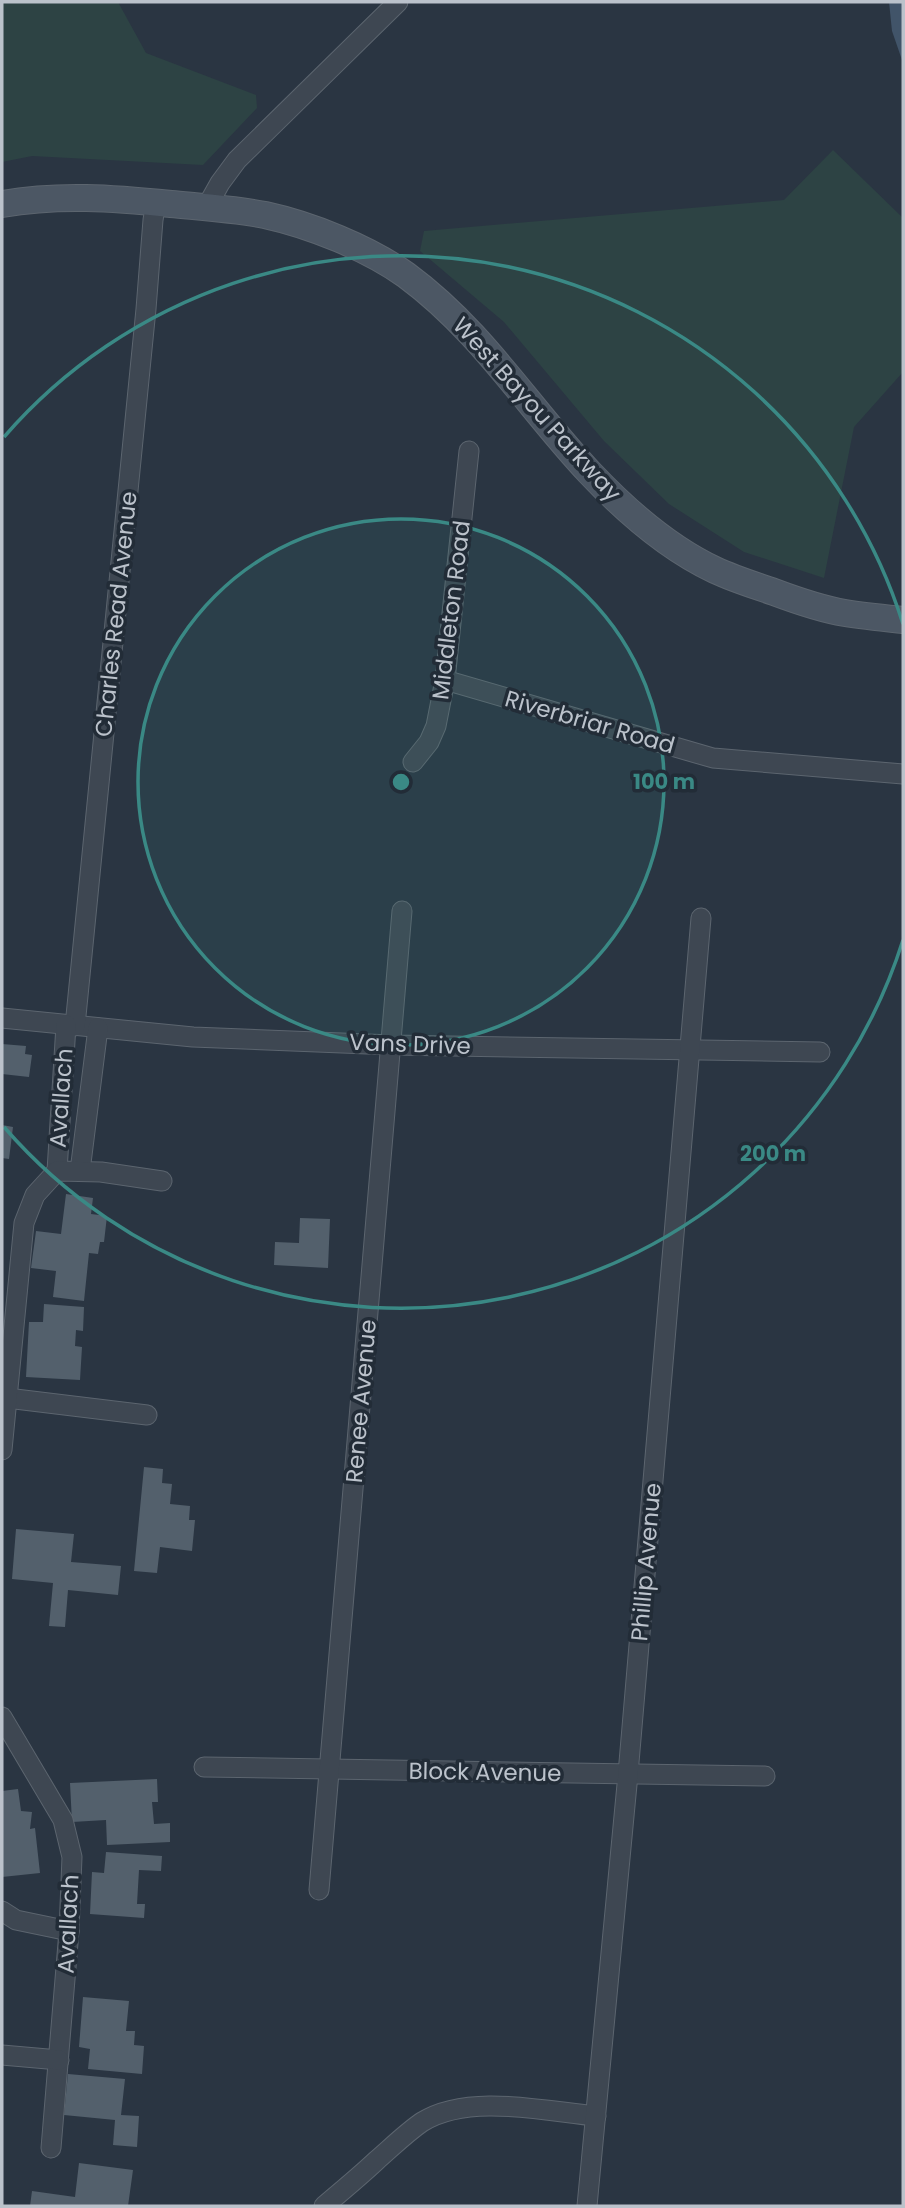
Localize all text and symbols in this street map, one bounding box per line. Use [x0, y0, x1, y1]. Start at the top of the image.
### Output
street label: West Bayou Parkway [445, 310, 629, 508]
street label: Charles Read Avenue [87, 490, 145, 738]
street label: Middleton Road [424, 519, 478, 701]
street label: Riverbriar Road [501, 682, 679, 762]
text: 100 m [633, 767, 695, 796]
centre of rings [389, 770, 413, 794]
street label: Vans Drive [349, 1026, 471, 1062]
street label: Avallach [42, 1047, 80, 1149]
text: 200 m [740, 1139, 806, 1168]
street label: Renee Avenue [338, 1318, 384, 1484]
street label: Phillip Avenue [623, 1482, 669, 1642]
street label: Block Avenue [408, 1755, 562, 1789]
street label: Avallach [49, 1873, 87, 1975]

